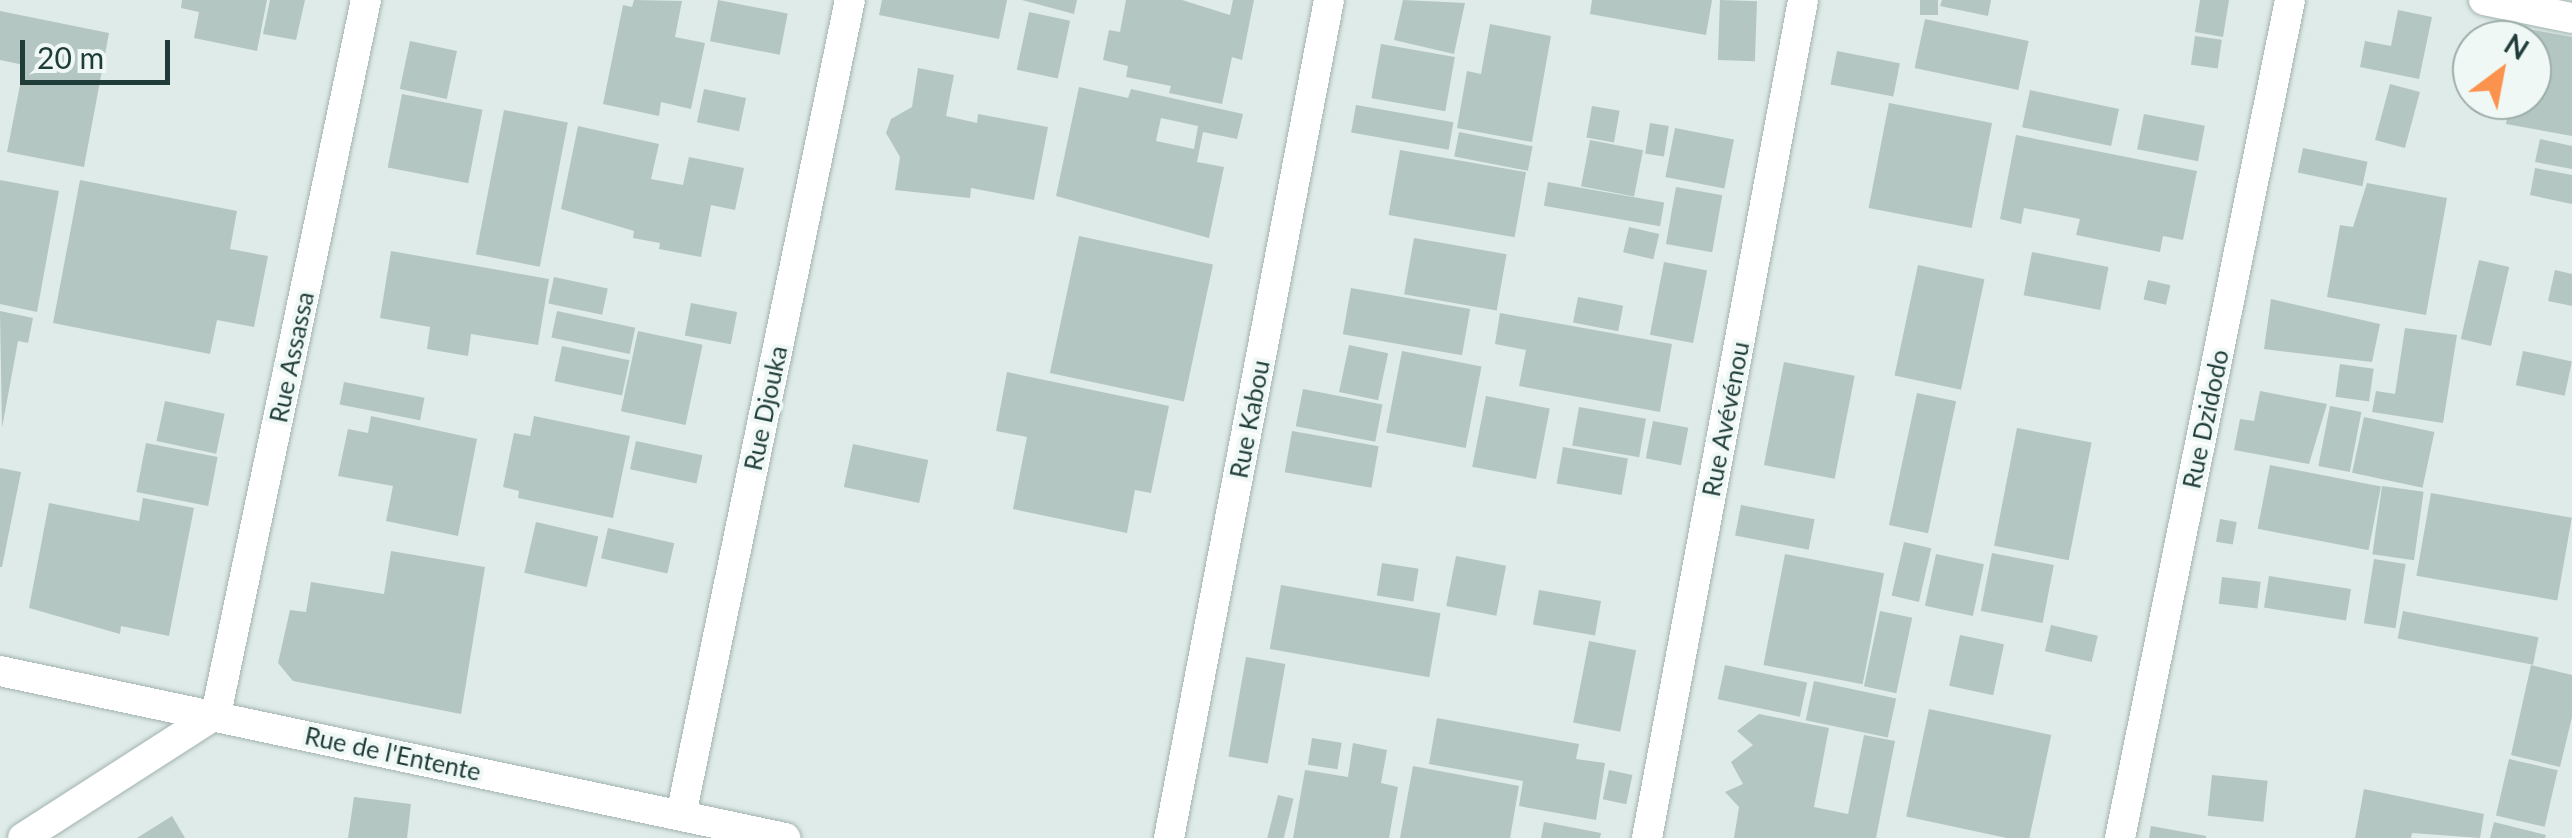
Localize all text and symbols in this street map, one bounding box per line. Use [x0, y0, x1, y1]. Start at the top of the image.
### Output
scale bar [25, 20, 175, 82]
north arrow [2452, 20, 2552, 120]
text: N [2499, 26, 2535, 66]
text: 20 m [37, 39, 104, 75]
street label: Rue Assassa [262, 288, 320, 426]
street label: Rue Avévénou [1695, 339, 1755, 499]
street label: Rue Djouka [737, 343, 793, 473]
street label: Rue Dzidodo [2176, 347, 2234, 491]
street label: Rue Kabou [1223, 357, 1275, 481]
street label: Rue de l'Entente [302, 720, 484, 786]

